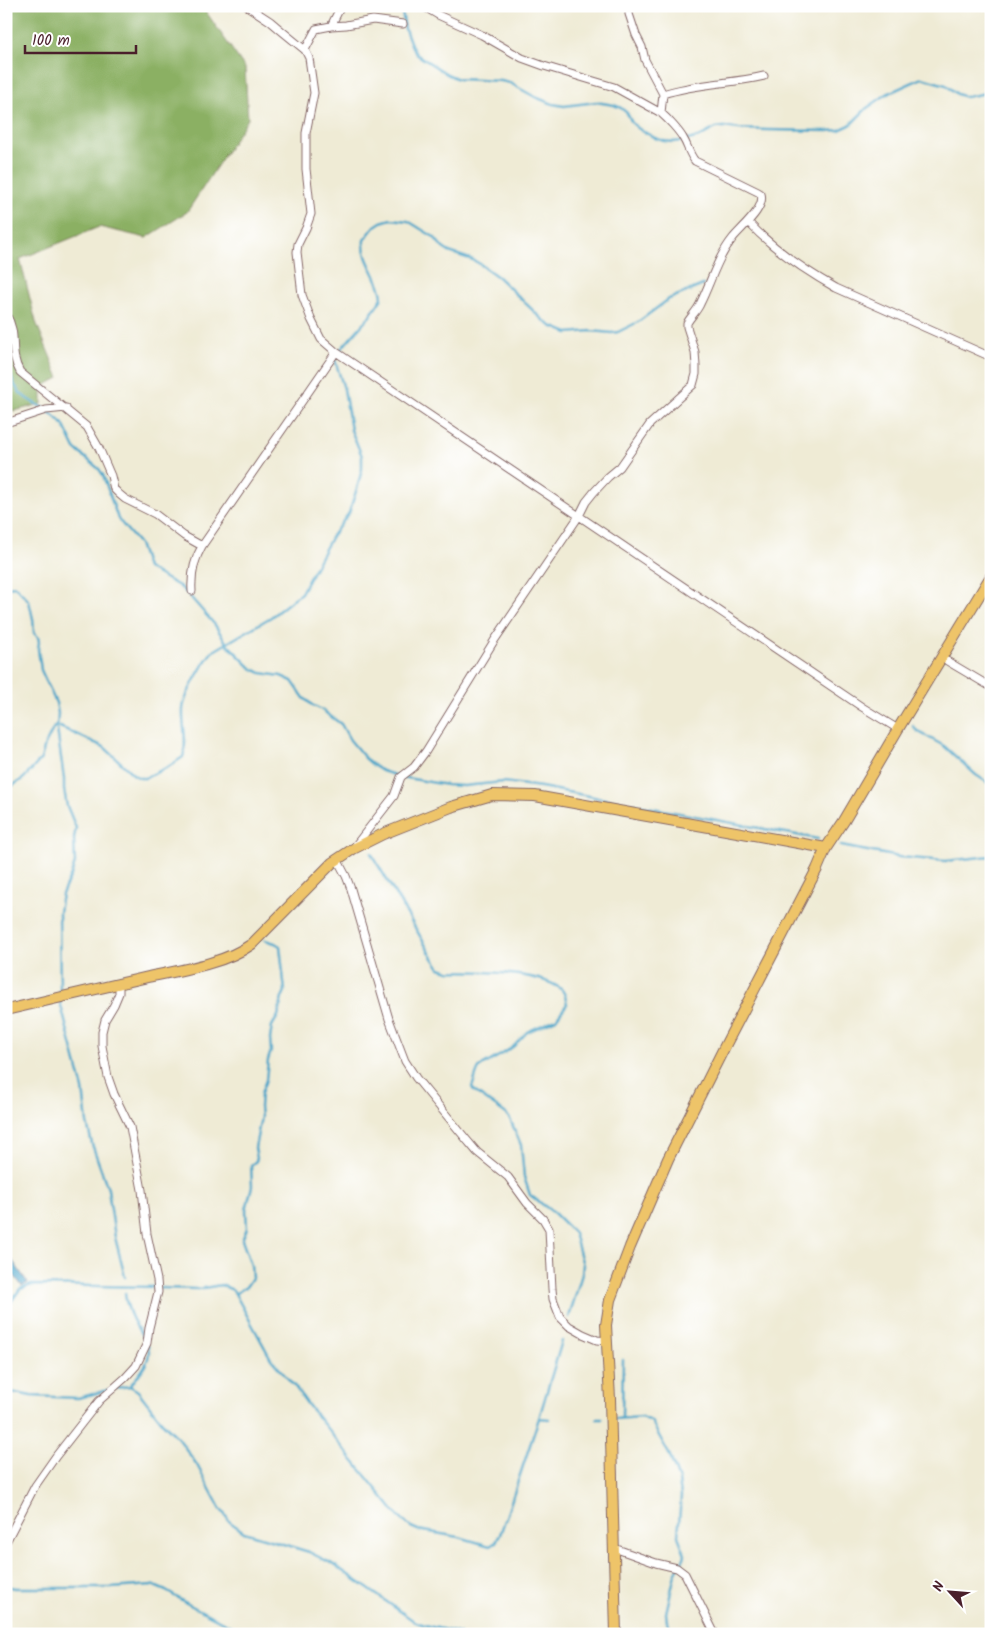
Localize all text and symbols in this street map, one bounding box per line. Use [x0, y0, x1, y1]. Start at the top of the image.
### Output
scale bar [25, 22, 136, 54]
text: 100 m [32, 29, 70, 53]
north arrow [924, 1568, 974, 1618]
text: N [927, 1578, 951, 1596]

